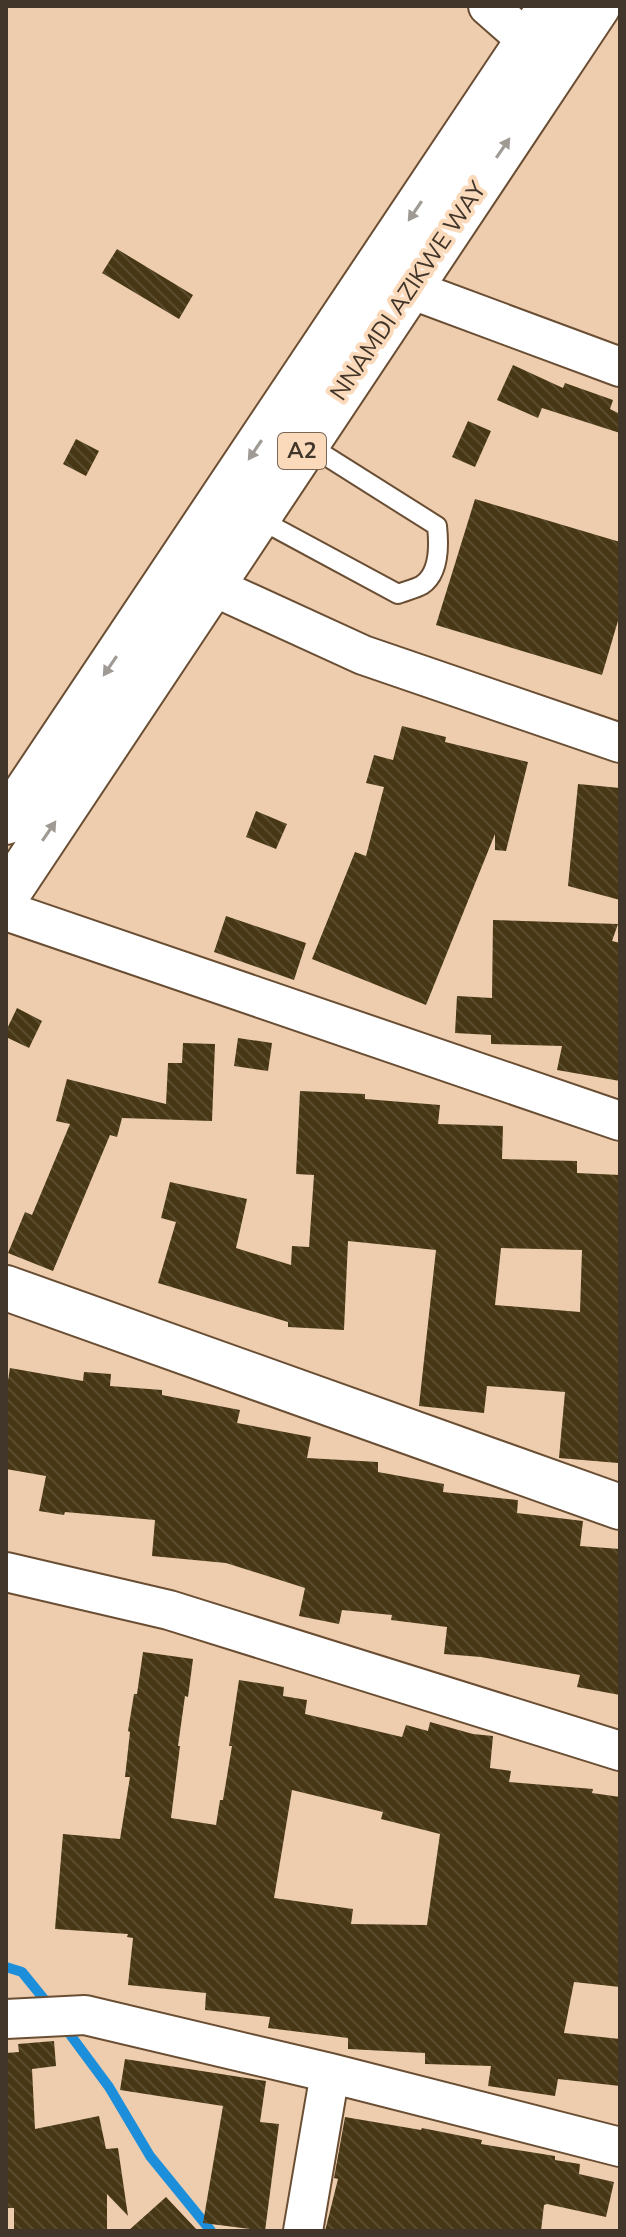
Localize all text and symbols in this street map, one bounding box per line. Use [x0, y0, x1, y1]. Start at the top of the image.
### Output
one-way arrow [496, 138, 511, 159]
street label: NNAMDI AZIKWE WAY [323, 175, 494, 407]
one-way arrow [407, 200, 422, 221]
road number: A2 [278, 433, 326, 469]
one-way arrow [248, 439, 262, 461]
one-way arrow [103, 655, 118, 677]
one-way arrow [41, 820, 56, 842]

